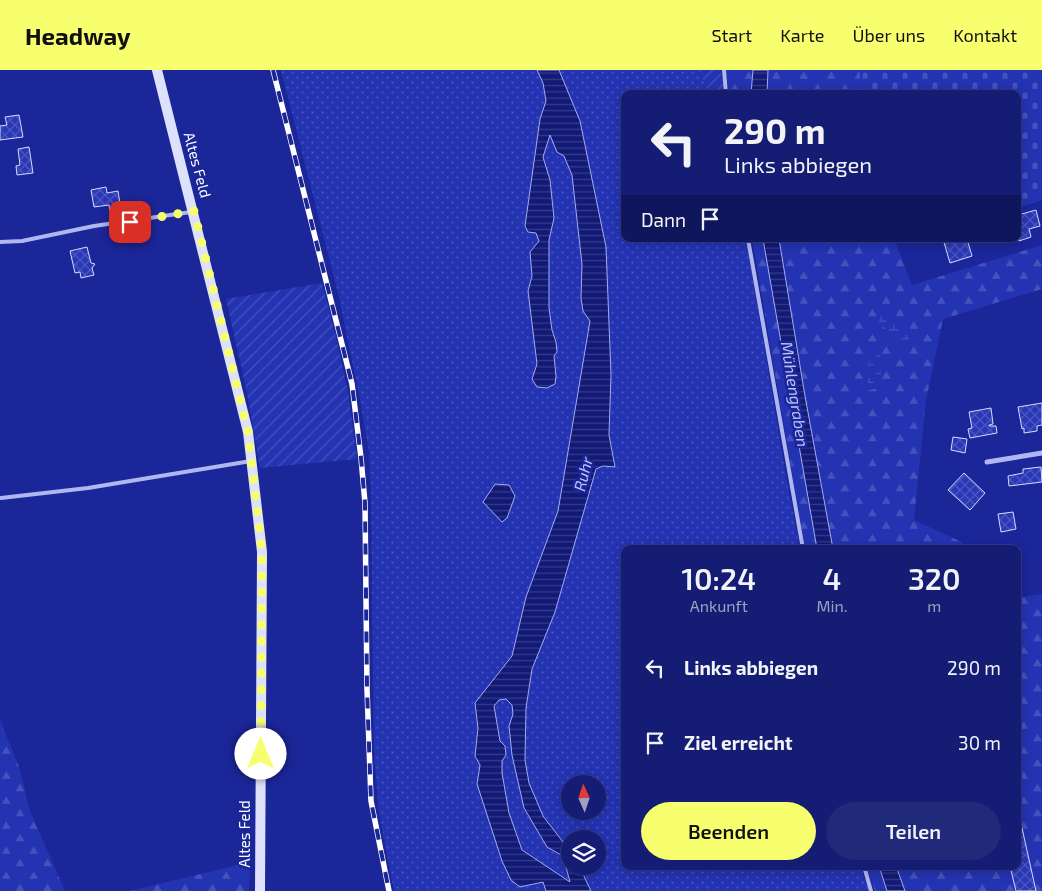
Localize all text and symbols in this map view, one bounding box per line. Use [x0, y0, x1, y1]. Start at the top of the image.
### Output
text: Headway [25, 21, 131, 50]
text: Start [711, 24, 752, 46]
text: Karte [780, 24, 825, 46]
text: Über uns [853, 24, 925, 46]
text: Kontakt [953, 24, 1017, 46]
text: 290 m [724, 109, 825, 151]
icon: left [641, 110, 706, 175]
street label: Altes Feld [181, 130, 215, 200]
text: Links abbiegen [724, 151, 872, 177]
pin [109, 201, 151, 243]
icon: arrive [696, 205, 724, 233]
icon: arrive [116, 208, 144, 236]
text: Dann [641, 208, 686, 231]
water label: Mühlengraben [778, 340, 813, 448]
water label: Ruhr [569, 454, 596, 493]
text: 10:24 [681, 560, 756, 596]
text: 4 [823, 560, 841, 596]
text: 320 [908, 560, 961, 596]
text: Ankunft [690, 596, 748, 615]
text: Min. [817, 596, 847, 615]
text: m [927, 596, 941, 615]
icon: left [641, 654, 669, 682]
text: Links abbiegen [684, 656, 818, 679]
text: 290 m [947, 656, 1001, 679]
position arrow [234, 727, 286, 779]
icon: arrive [641, 729, 669, 757]
text: Ziel erreicht [684, 731, 793, 754]
text: 30 m [958, 731, 1001, 754]
north arrow [561, 775, 606, 820]
map controls [561, 775, 606, 875]
street label: Altes Feld [235, 800, 253, 868]
button: Beenden [641, 802, 816, 860]
button: Teilen [826, 802, 1001, 860]
button: layers [561, 830, 606, 875]

